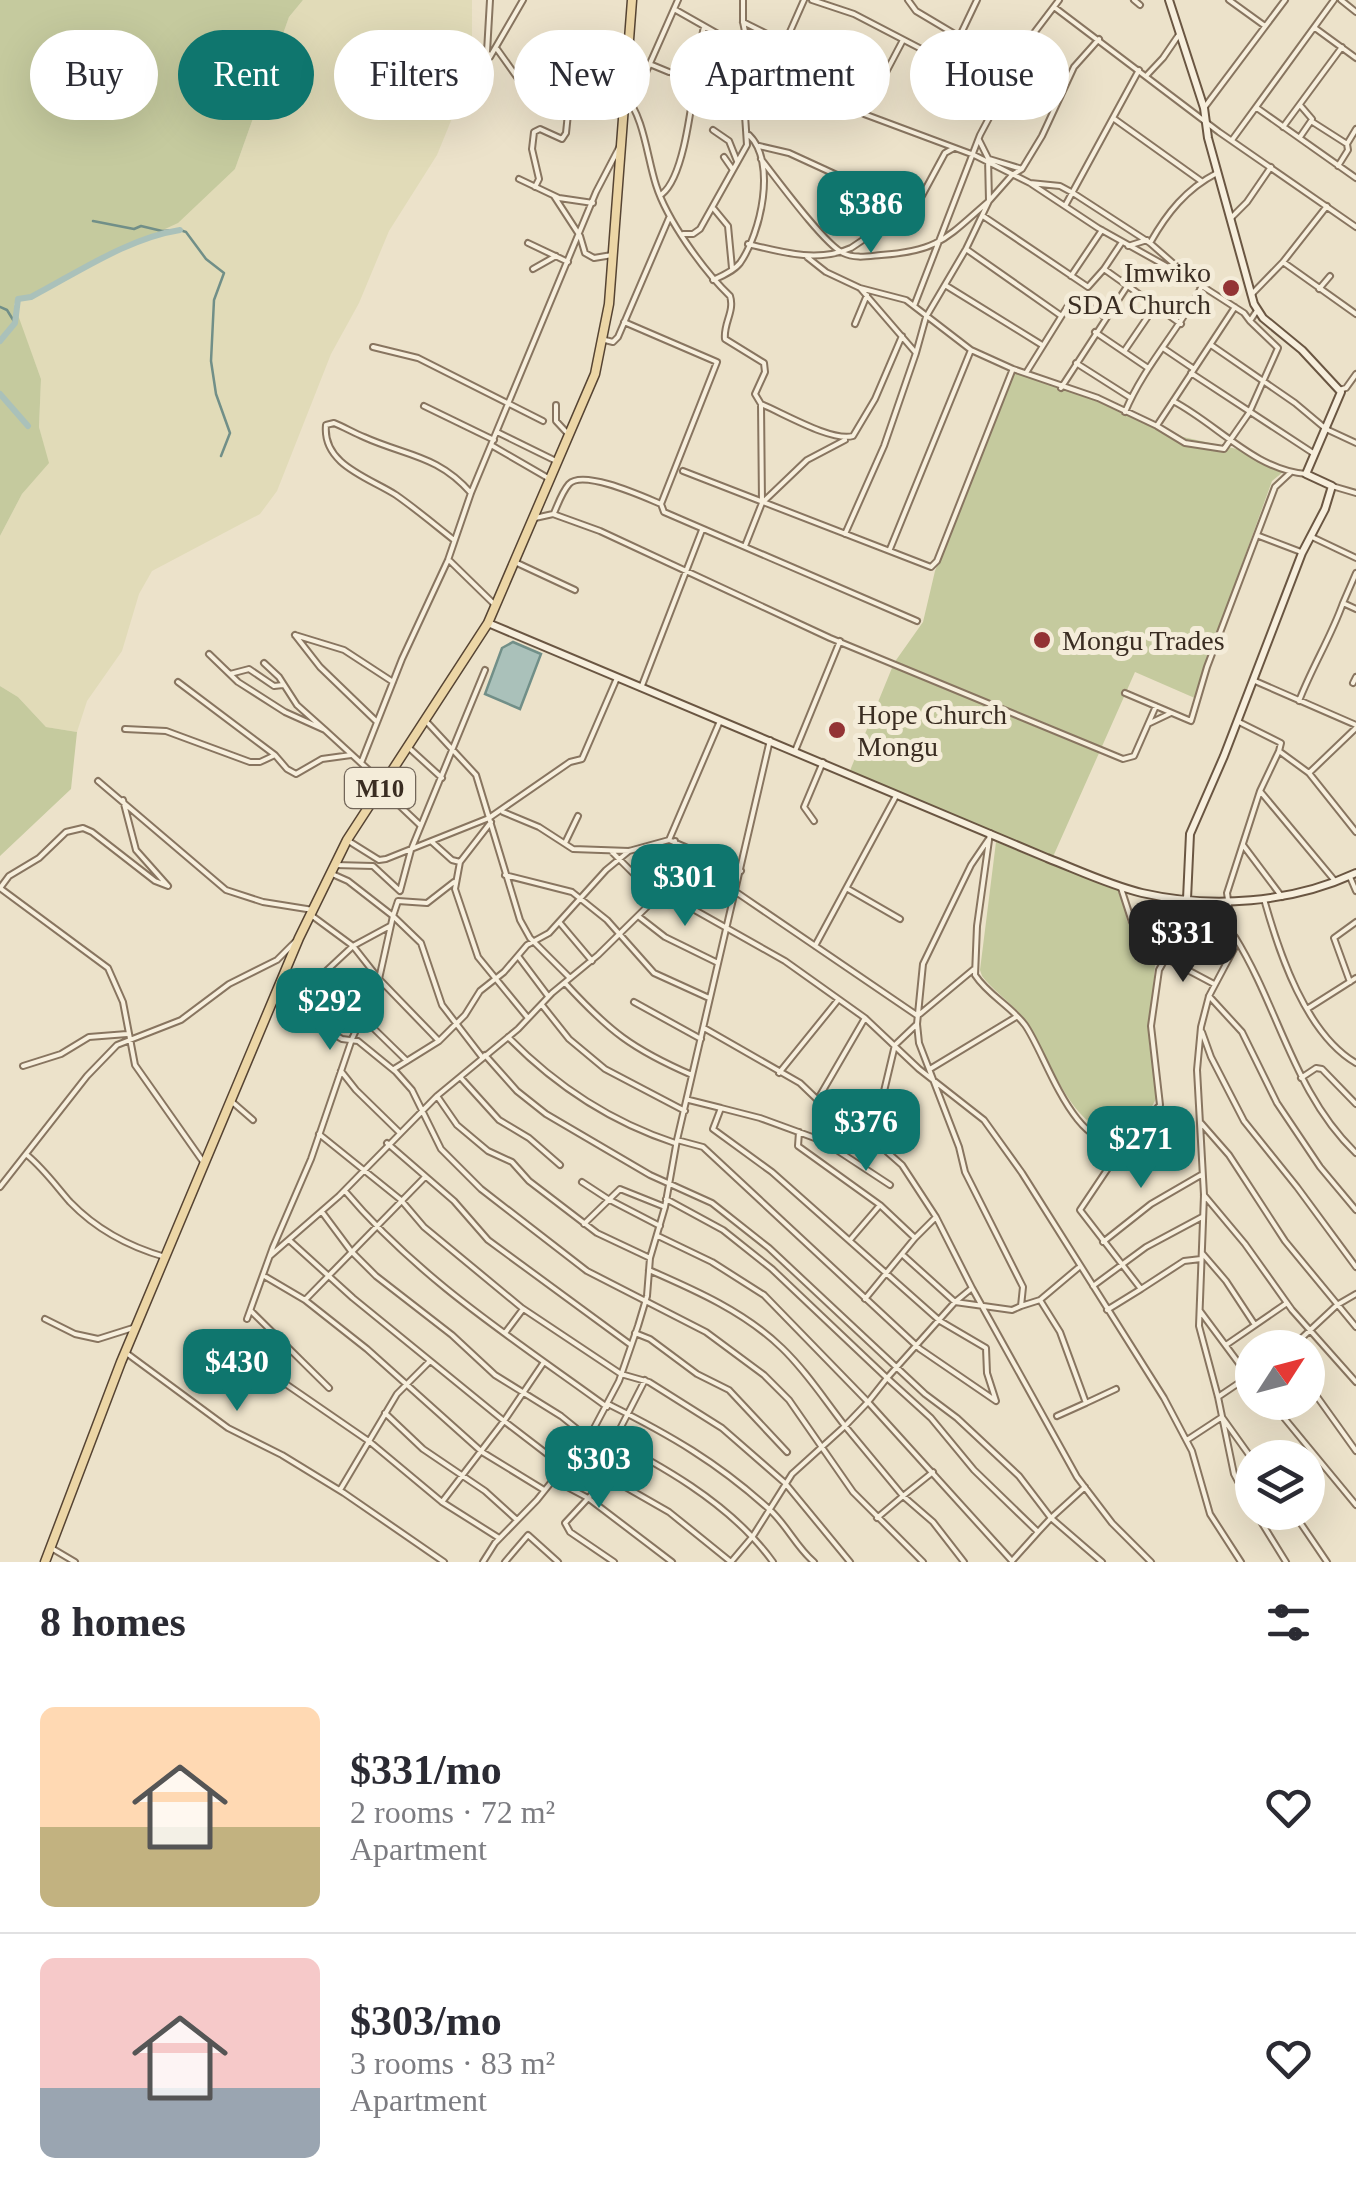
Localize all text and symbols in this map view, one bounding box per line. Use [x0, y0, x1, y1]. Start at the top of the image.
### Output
chip: Buy [30, 30, 158, 120]
chip: Rent [178, 30, 314, 120]
chip: Filters [334, 30, 494, 120]
chip: New [514, 30, 650, 120]
chip: Apartment [670, 30, 890, 120]
chip: House [910, 30, 1069, 120]
pin: $386 [812, 171, 930, 256]
text: $386 [839, 185, 903, 221]
place label: Imwiko SDA Church [1067, 257, 1211, 320]
marker: Imwiko SDA Church [1220, 277, 1242, 299]
place label: Mongu Trades [1062, 625, 1225, 656]
marker: Mongu Trades [1031, 629, 1053, 651]
place label: Hope Church Mongu [857, 699, 1007, 762]
marker: Hope Church Mongu [826, 719, 848, 741]
road number: M10 [345, 768, 415, 808]
pin: $301 [626, 844, 744, 929]
text: $301 [653, 858, 717, 894]
pin: $331 [1124, 900, 1242, 985]
text: $331 [1151, 914, 1215, 950]
pin: $292 [271, 968, 389, 1053]
text: $292 [298, 982, 362, 1018]
pin: $376 [807, 1089, 925, 1174]
text: $376 [834, 1103, 898, 1139]
pin: $271 [1082, 1106, 1200, 1191]
text: $271 [1109, 1120, 1173, 1156]
pin: $430 [178, 1329, 296, 1414]
north arrow [1235, 1330, 1325, 1420]
map controls [1235, 1330, 1325, 1530]
text: $430 [205, 1343, 269, 1379]
pin: $303 [540, 1426, 658, 1511]
text: $303 [567, 1440, 631, 1476]
button: layers [1235, 1440, 1325, 1530]
icon: filters [1261, 1595, 1316, 1650]
text: 8 homes [40, 1599, 186, 1645]
icon: home [120, 1747, 240, 1867]
text: $331/mo [350, 1747, 502, 1793]
icon: heart [1261, 1780, 1316, 1835]
text: 2 rooms · 72 m² [350, 1794, 555, 1830]
text: Apartment [350, 1831, 487, 1867]
icon: home [120, 1998, 240, 2118]
text: $303/mo [350, 1998, 502, 2044]
icon: heart [1261, 2031, 1316, 2086]
text: 3 rooms · 83 m² [350, 2045, 555, 2081]
text: Apartment [350, 2082, 487, 2118]

